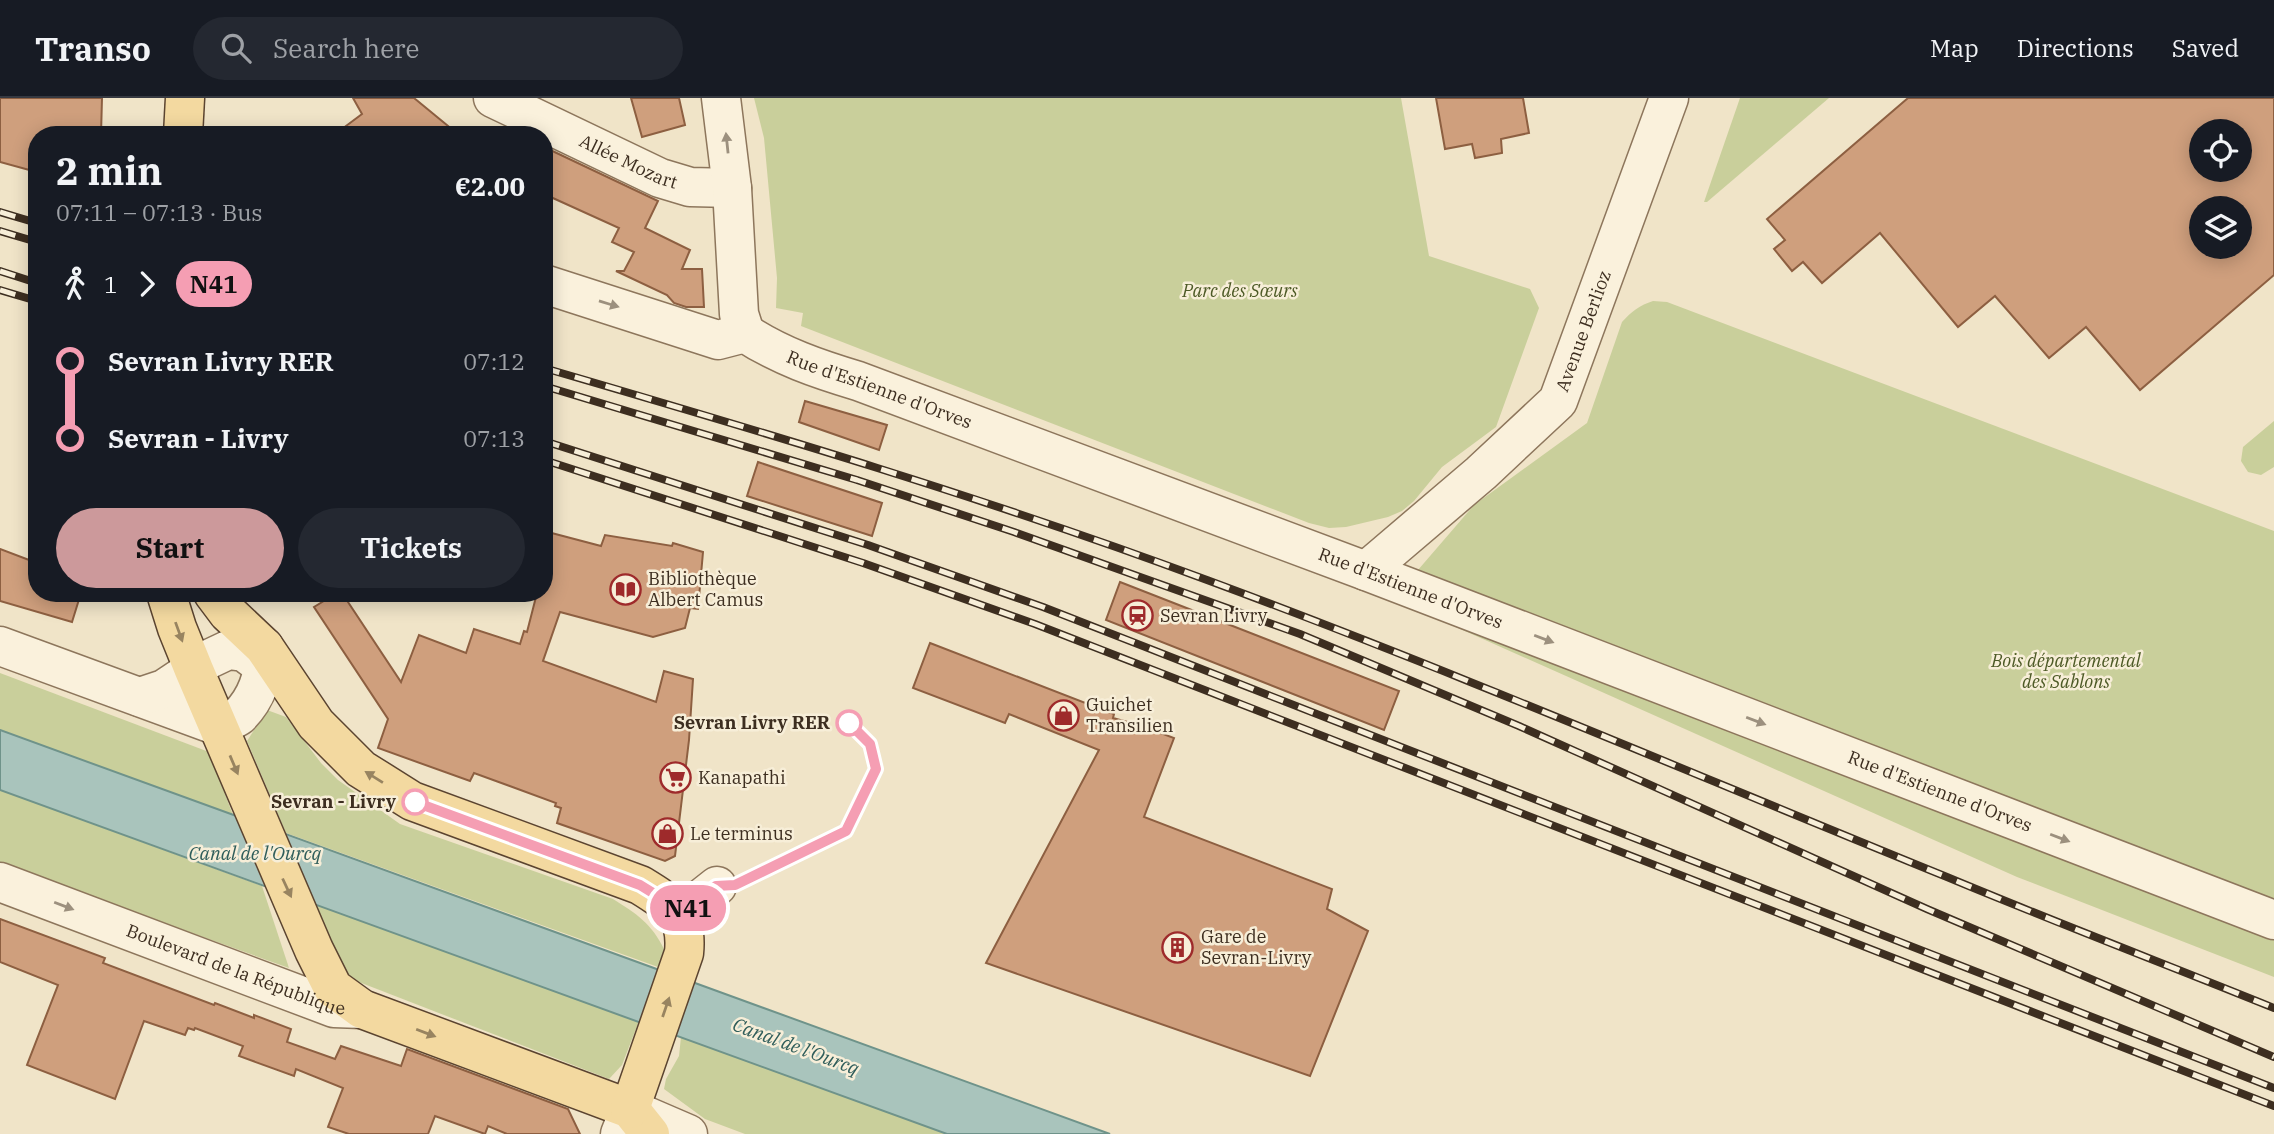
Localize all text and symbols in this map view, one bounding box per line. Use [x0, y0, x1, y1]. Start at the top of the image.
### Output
search box [193, 17, 683, 80]
text: Transo [35, 27, 151, 70]
icon: search [217, 29, 255, 67]
text: Search here [273, 31, 420, 65]
text: Map [1930, 32, 1979, 64]
text: Directions [2017, 32, 2134, 64]
text: Saved [2172, 32, 2239, 64]
map controls [2189, 119, 2252, 259]
button: locate [2189, 119, 2252, 182]
street label: Allée Mozart [576, 129, 680, 194]
one-way arrow [722, 132, 733, 154]
text: 2 min [56, 146, 162, 195]
text: €2.00 [455, 169, 525, 203]
button: layers [2189, 196, 2252, 259]
text: 07:11 – 07:13 · Bus [56, 197, 263, 227]
icon: walk [56, 265, 94, 303]
icon: forward [128, 265, 166, 303]
street label: Avenue Berlioz [1550, 267, 1616, 395]
text: N41 [190, 268, 238, 300]
text: 1 [104, 269, 118, 299]
park label: Parc des Sœurs [1181, 279, 1298, 302]
one-way arrow [599, 299, 620, 309]
text: Sevran Livry RER [108, 344, 334, 378]
street label: Rue d'Estienne d'Orves [783, 345, 975, 434]
text: 07:12 [463, 346, 525, 376]
text: Sevran - Livry [108, 421, 289, 455]
text: 07:13 [463, 423, 525, 453]
button: Start [56, 508, 284, 588]
button: Tickets [298, 508, 525, 588]
street label: Rue d'Estienne d'Orves [1315, 542, 1506, 633]
place label: Bibliothèque Albert Camus [648, 567, 763, 611]
library icon: Bibliothèque Albert Camus [608, 572, 642, 606]
station icon: Sevran Livry [1120, 599, 1154, 633]
place label: Sevran Livry [1160, 604, 1268, 627]
one-way arrow [174, 621, 185, 642]
one-way arrow [1533, 634, 1554, 645]
park label: Bois départemental des Sablons [1990, 649, 2142, 693]
place label: Guichet Transilien [1086, 693, 1173, 737]
shop icon: Guichet Transilien [1046, 698, 1080, 732]
marker: Sevran Livry RER [836, 710, 862, 736]
place label: Sevran Livry RER [674, 711, 830, 734]
one-way arrow [1746, 716, 1767, 727]
street label: Rue d'Estienne d'Orves [1845, 745, 2035, 837]
one-way arrow [229, 754, 240, 775]
supermarket icon: Kanapathi [658, 761, 692, 795]
place label: Kanapathi [698, 766, 786, 789]
one-way arrow [364, 771, 384, 784]
marker: Sevran - Livry [402, 789, 428, 815]
place label: Sevran - Livry [271, 790, 397, 813]
shop icon: Le terminus [650, 817, 684, 851]
place label: Le terminus [690, 822, 793, 845]
one-way arrow [2049, 833, 2070, 844]
water label: Canal de l'Ourcq [189, 841, 322, 865]
one-way arrow [281, 878, 293, 898]
line badge: N41 [648, 885, 728, 931]
text: N41 [664, 892, 712, 924]
one-way arrow [53, 901, 74, 912]
street label: Boulevard de la République [123, 919, 345, 1019]
place label: Gare de Sevran-Livry [1201, 925, 1312, 969]
building icon: Gare de Sevran-Livry [1161, 930, 1195, 964]
one-way arrow [661, 996, 672, 1017]
water label: Canal de l'Ourcq [729, 1012, 863, 1080]
one-way arrow [416, 1027, 437, 1038]

